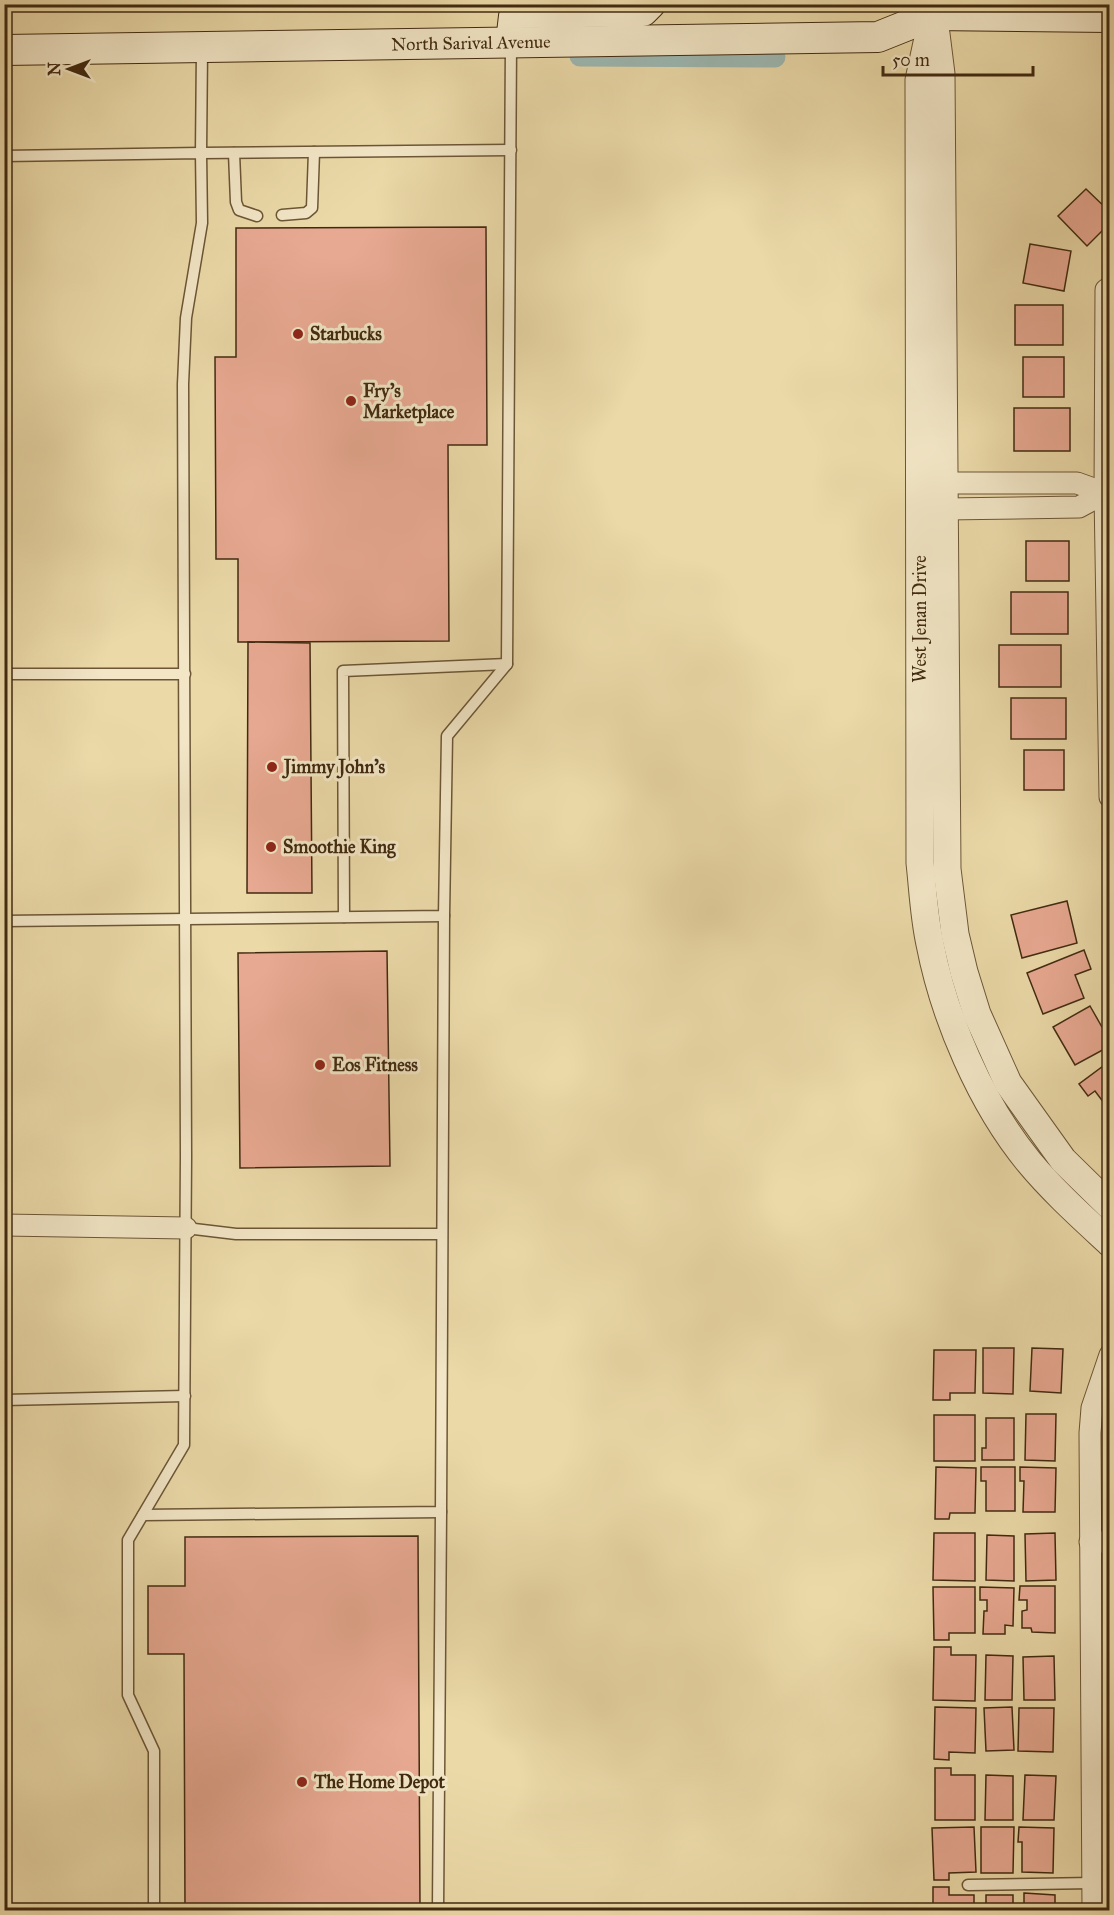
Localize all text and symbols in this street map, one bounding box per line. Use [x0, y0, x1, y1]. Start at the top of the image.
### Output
street label: North Sarival Avenue [391, 31, 551, 55]
north arrow [39, 39, 99, 99]
scale bar [883, 39, 1033, 77]
text: 50 m [892, 49, 930, 71]
text: N [45, 62, 64, 76]
place label: Starbucks [310, 323, 382, 345]
marker: Starbucks [291, 327, 305, 341]
place label: Fry's Marketplace [363, 380, 455, 424]
marker: Fry's Marketplace [344, 394, 358, 408]
street label: West Jenan Drive [909, 555, 932, 683]
place label: Jimmy John's [282, 756, 386, 779]
marker: Jimmy John's [265, 760, 279, 774]
place label: Smoothie King [283, 836, 396, 859]
marker: Smoothie King [264, 840, 278, 854]
place label: Eos Fitness [332, 1054, 418, 1076]
marker: Eos Fitness [313, 1058, 327, 1072]
place label: The Home Depot [313, 1771, 446, 1794]
marker: The Home Depot [295, 1775, 309, 1789]

